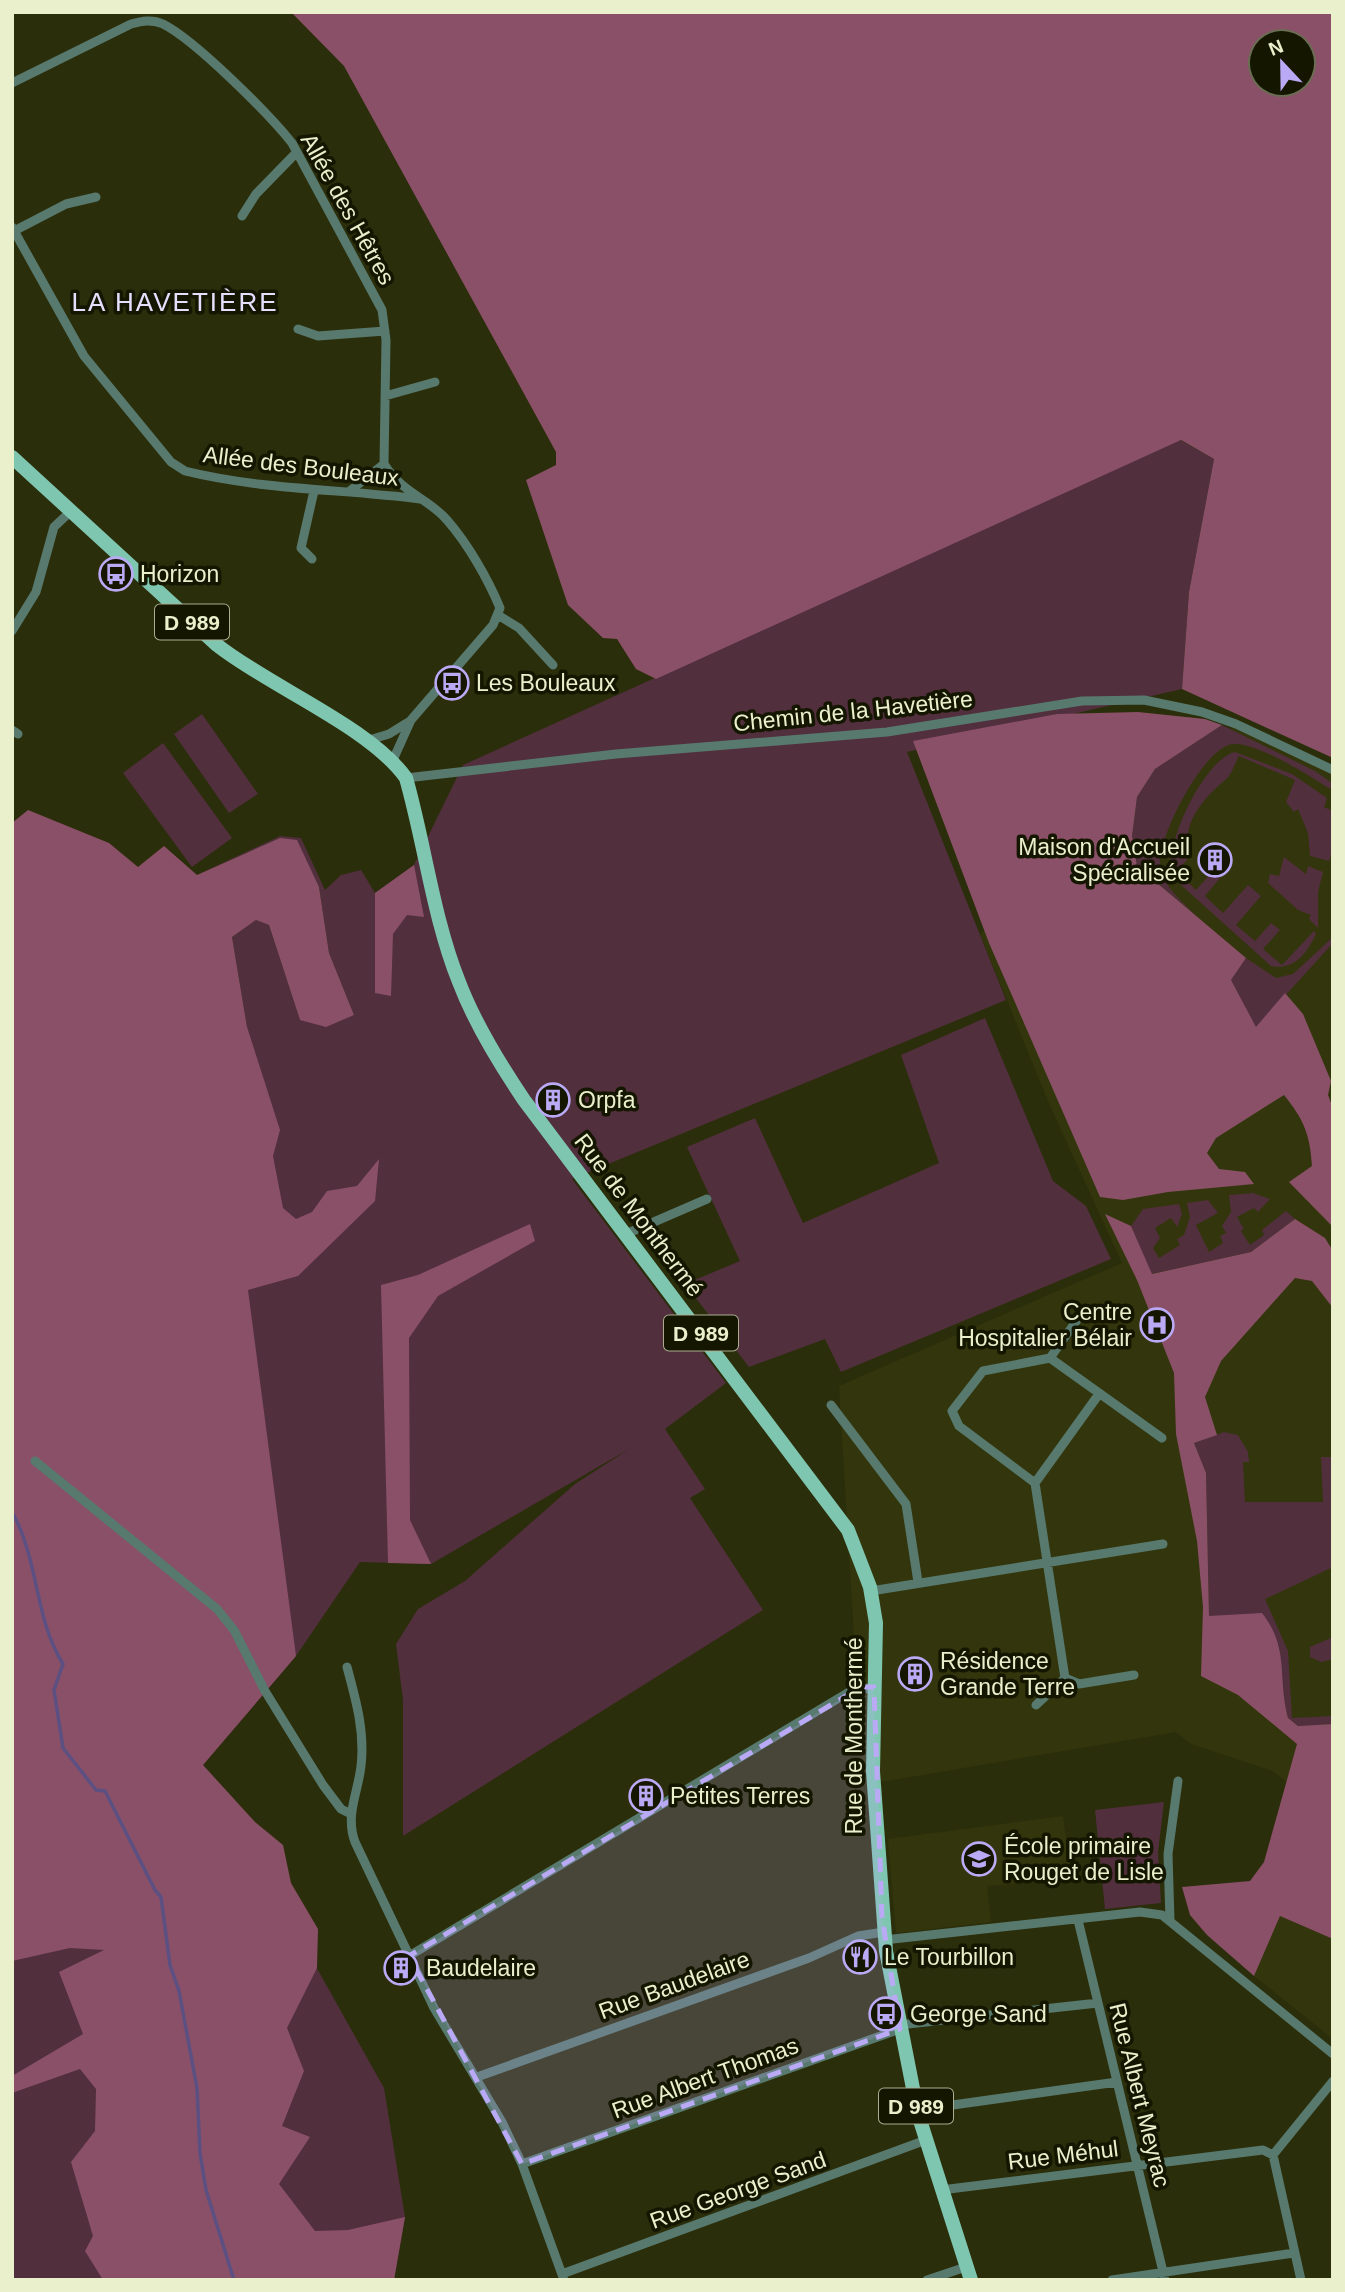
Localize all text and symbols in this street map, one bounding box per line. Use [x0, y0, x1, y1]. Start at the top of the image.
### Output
north arrow [1247, 28, 1317, 98]
text: N [1266, 35, 1286, 60]
street label: Allée des Hêtres [296, 129, 400, 289]
district label: LA HAVETIÈRE [71, 287, 279, 317]
street label: Allée des Bouleaux [202, 441, 401, 491]
bus stop icon: Horizon [97, 555, 135, 593]
place label: Horizon [140, 561, 219, 587]
road number: D 989 [155, 604, 229, 640]
bus stop icon: Les Bouleaux [433, 664, 471, 702]
place label: Les Bouleaux [476, 670, 616, 696]
street label: Chemin de la Havetière [732, 686, 974, 736]
place label: Maison d'Accueil Spécialisée [1018, 834, 1190, 886]
building icon: Maison d'Accueil Spécialisée [1196, 841, 1234, 879]
building icon: Orpfa [534, 1081, 572, 1119]
place label: Orpfa [578, 1087, 636, 1113]
street label: Rue de Monthermé [569, 1129, 709, 1301]
place label: Centre Hospitalier Bélair [958, 1299, 1132, 1351]
hospital icon: Centre Hospitalier Bélair [1138, 1306, 1176, 1344]
road number: D 989 [664, 1316, 738, 1350]
street label: Rue de Monthermé [841, 1638, 867, 1834]
place label: Résidence Grande Terre [940, 1648, 1075, 1700]
building icon: Résidence Grande Terre [896, 1655, 934, 1693]
building icon: Petites Terres [627, 1777, 665, 1815]
place label: Petites Terres [670, 1783, 810, 1809]
place label: École primaire Rouget de Lisle [1004, 1833, 1164, 1885]
school or university icon: École primaire Rouget de Lisle [960, 1840, 998, 1878]
restaurant icon: Le Tourbillon [841, 1938, 879, 1976]
place label: Le Tourbillon [884, 1944, 1014, 1970]
street label: Rue Baudelaire [595, 1946, 753, 2024]
building icon: Baudelaire [382, 1949, 420, 1987]
place label: Baudelaire [426, 1955, 536, 1981]
bus stop icon: George Sand [867, 1995, 905, 2033]
street label: Rue Albert Meyrac [1104, 2000, 1176, 2190]
place label: George Sand [910, 2001, 1047, 2027]
street label: Rue Albert Thomas [608, 2032, 802, 2124]
road number: D 989 [879, 2088, 953, 2124]
street label: Rue Méhul [1006, 2135, 1120, 2175]
street label: Rue George Sand [646, 2146, 830, 2234]

